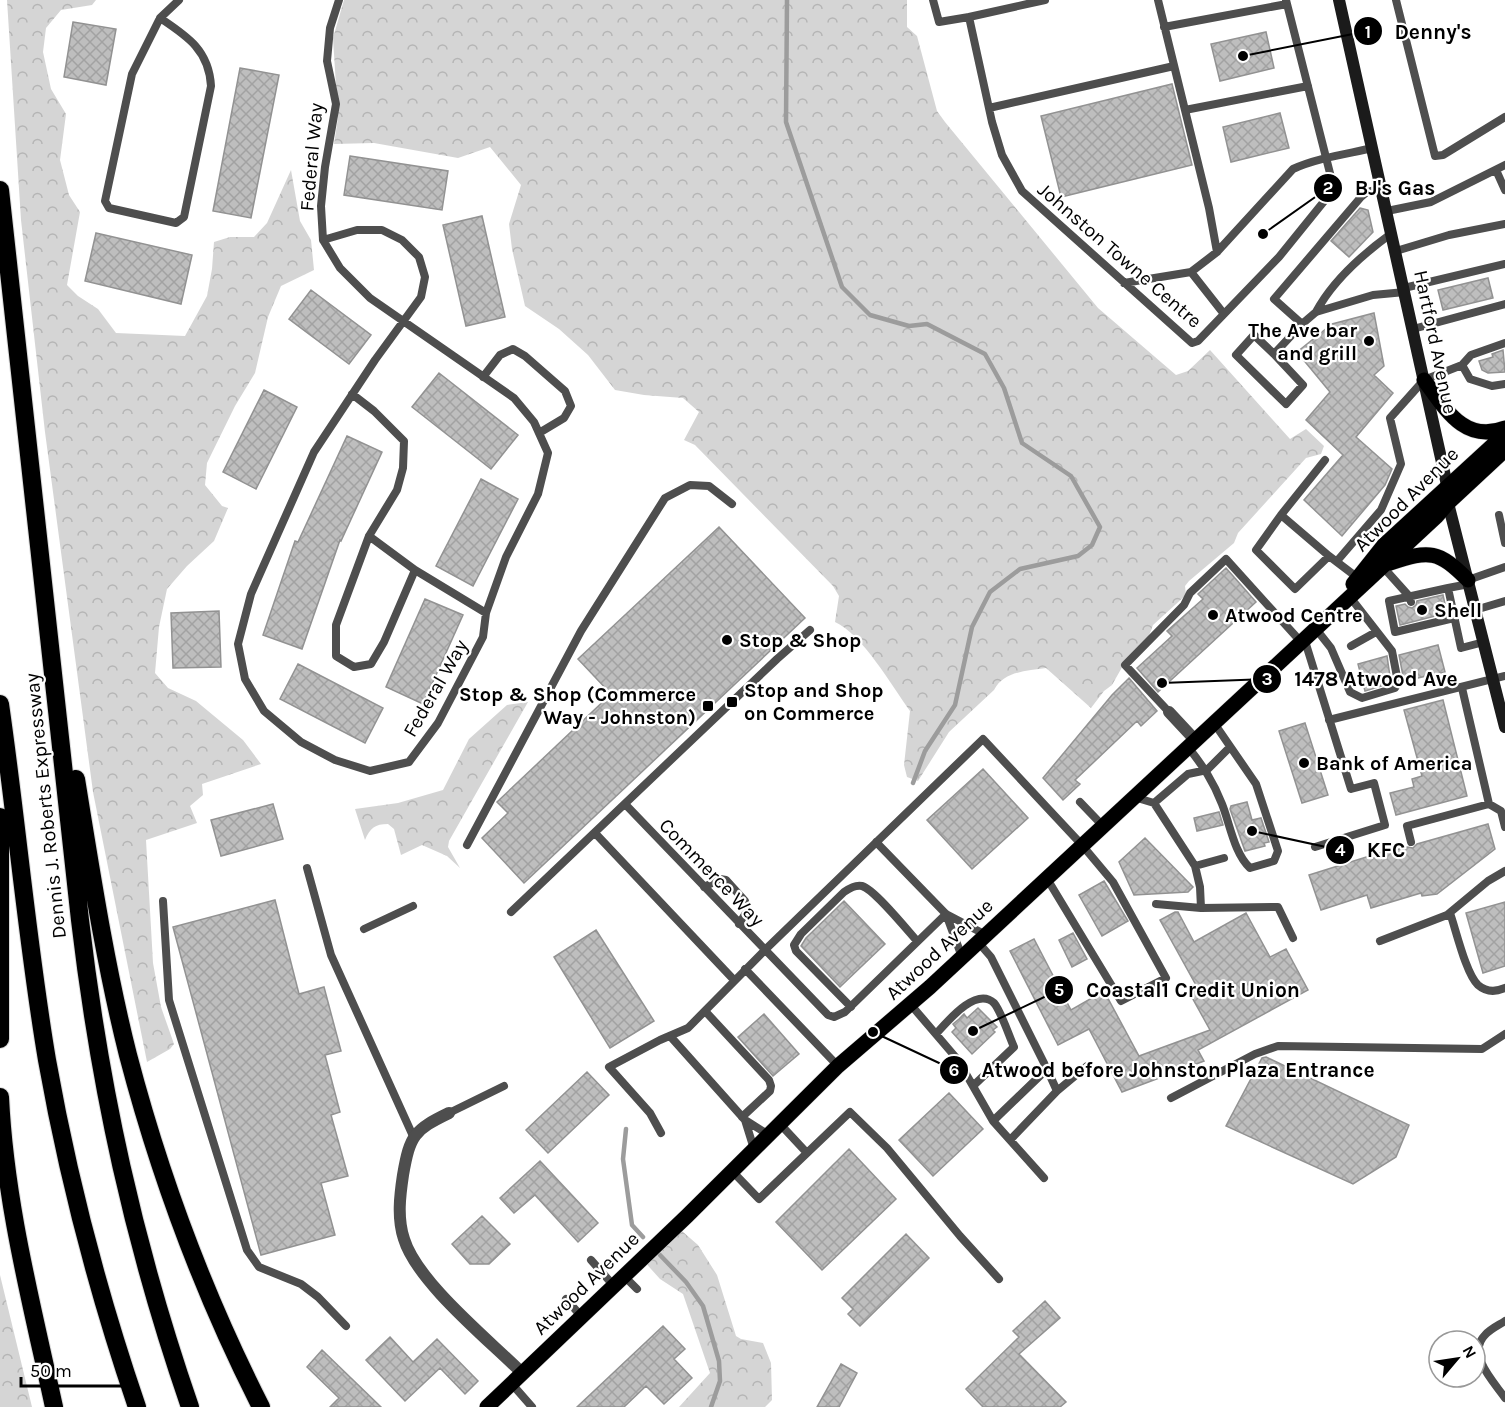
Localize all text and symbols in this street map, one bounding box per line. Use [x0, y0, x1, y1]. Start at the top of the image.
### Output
callout: Denny's [1353, 12, 1484, 51]
text: Denny's [1394, 20, 1472, 44]
text: 1 [1365, 21, 1371, 43]
street label: Federal Way [295, 102, 328, 212]
callout: BJ's Gas [1313, 168, 1448, 207]
text: BJ's Gas [1355, 176, 1435, 200]
text: 2 [1323, 177, 1333, 199]
street label: Johnston Towne Centre [1033, 178, 1206, 333]
street label: Hartford Avenue [1409, 268, 1462, 416]
place label: The Ave bar and grill [1248, 319, 1357, 365]
marker: The Ave bar and grill [1362, 334, 1376, 348]
street label: Atwood Avenue [1350, 443, 1463, 556]
place label: Shell [1434, 599, 1482, 622]
marker: Shell [1415, 603, 1429, 617]
place label: Atwood Centre [1225, 604, 1363, 627]
marker: Atwood Centre [1206, 608, 1220, 622]
place label: Stop & Shop [739, 629, 861, 652]
marker: Stop & Shop [720, 633, 734, 647]
street label: Federal Way [398, 636, 473, 741]
callout: 1478 Atwood Ave [1252, 659, 1470, 698]
text: 1478 Atwood Ave [1294, 667, 1458, 691]
text: 3 [1261, 668, 1273, 690]
street label: Dennis J. Roberts Expressway [20, 672, 71, 940]
place label: Stop and Shop on Commerce [744, 679, 883, 725]
place label: Stop & Shop (Commerce Way - Johnston) [459, 683, 696, 729]
marker: Stop and Shop on Commerce [725, 695, 739, 709]
marker: Stop & Shop (Commerce Way - Johnston) [701, 699, 715, 713]
place label: Bank of America [1316, 752, 1473, 775]
marker: Bank of America [1297, 756, 1311, 770]
street label: Commerce Way [654, 814, 769, 931]
callout: KFC [1325, 830, 1417, 869]
text: KFC [1367, 838, 1405, 862]
text: 4 [1335, 839, 1346, 861]
street label: Atwood Avenue [881, 894, 998, 1005]
callout: Coastal1 Credit Union [1044, 970, 1312, 1009]
text: Coastal1 Credit Union [1086, 978, 1300, 1002]
text: 5 [1054, 979, 1064, 1001]
callout: Atwood before Johnston Plaza Entrance [939, 1050, 1386, 1089]
text: Atwood before Johnston Plaza Entrance [981, 1058, 1375, 1082]
text: 6 [949, 1059, 960, 1081]
street label: Atwood Avenue [529, 1227, 644, 1339]
north arrow [1427, 1329, 1487, 1389]
text: N [1459, 1342, 1481, 1362]
scale bar [21, 1350, 126, 1388]
text: 50 m [30, 1360, 72, 1382]

